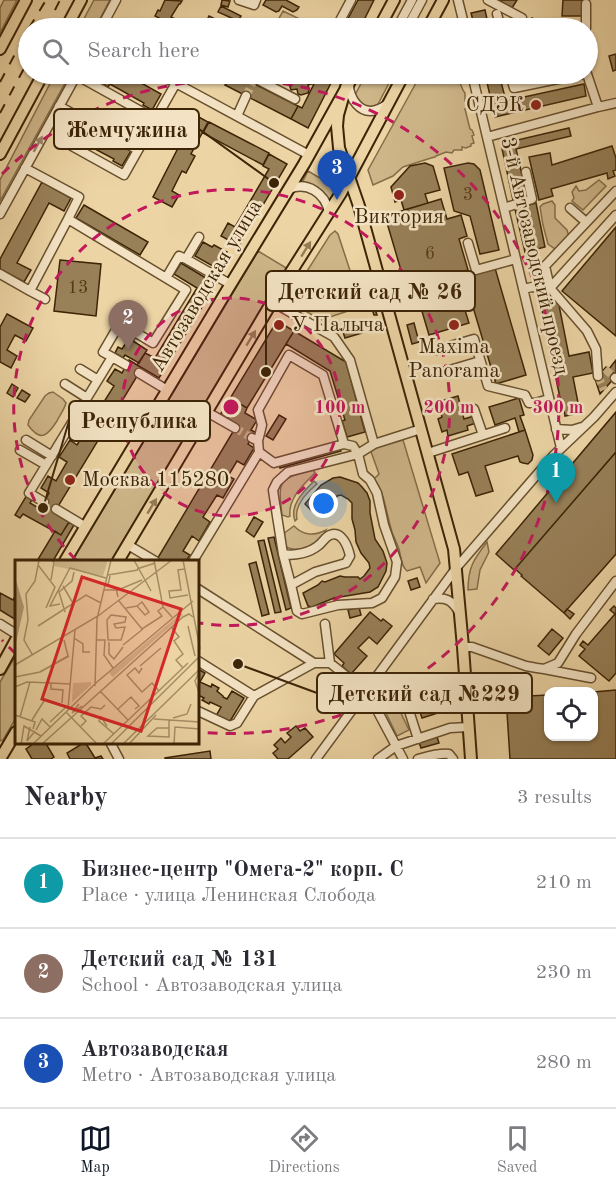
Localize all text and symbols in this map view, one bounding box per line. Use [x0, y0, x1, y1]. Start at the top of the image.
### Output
search box [18, 18, 598, 84]
icon: search [39, 35, 72, 68]
text: Search here [87, 40, 200, 62]
place label: СДЭК [466, 95, 524, 116]
marker: СДЭК [529, 98, 543, 112]
callout: Жемчужина [54, 109, 199, 149]
text: Жемчужина [66, 120, 188, 142]
one-way arrow [33, 135, 43, 152]
street label: 3-й Автозаводский проезд [496, 135, 572, 378]
pin: 3 [318, 150, 356, 200]
house number: 3 [463, 186, 473, 204]
marker: Виктория [392, 188, 406, 202]
street label: Автозаводская улица [147, 196, 267, 376]
place label: Виктория [354, 207, 444, 228]
one-way arrow [300, 241, 312, 257]
house number: 6 [425, 245, 435, 263]
callout: Детский сад № 26 [266, 271, 475, 311]
house number: 13 [68, 279, 88, 297]
text: Детский сад № 26 [278, 282, 462, 304]
pin: 2 [108, 300, 148, 350]
place label: У Палыча [291, 315, 384, 336]
marker: У Палыча [272, 318, 286, 332]
marker: Maxima Panorama [447, 318, 461, 332]
one-way arrow [246, 329, 256, 346]
place label: Maxima Panorama [408, 337, 500, 382]
centre of rings [221, 397, 241, 417]
text: 100 m [315, 399, 365, 417]
text: 200 m [424, 399, 474, 417]
text: 300 m [533, 399, 583, 417]
callout: Республика [69, 401, 210, 441]
text: Республика [80, 411, 198, 433]
pin: 1 [536, 454, 576, 503]
place label: Москва 115280 [82, 470, 229, 491]
marker: Москва 115280 [63, 473, 77, 487]
your location [309, 489, 338, 518]
one-way arrow [146, 497, 156, 514]
inset map [15, 560, 200, 744]
callout: Детский сад №229 [317, 673, 532, 713]
text: Детский сад №229 [328, 684, 520, 706]
map controls [544, 687, 598, 741]
button: locate [544, 687, 598, 741]
text: Nearby [24, 785, 108, 811]
text: 3 results [517, 788, 592, 808]
text: Бизнес-центр "Омега-2" корп. C [81, 859, 404, 881]
text: 1 [38, 873, 49, 893]
text: 210 m [536, 873, 592, 893]
text: Place · улица Ленинская Слобода [81, 886, 376, 906]
text: Детский сад № 131 [81, 949, 278, 971]
text: 2 [38, 963, 49, 983]
text: 230 m [536, 963, 592, 983]
text: School · Автозаводская улица [81, 976, 342, 996]
text: Автозаводская [81, 1039, 228, 1061]
text: 3 [38, 1053, 49, 1073]
text: 280 m [536, 1053, 592, 1073]
text: Metro · Автозаводская улица [81, 1066, 336, 1086]
tab: Map [79, 1122, 112, 1178]
tab: Directions [269, 1122, 340, 1178]
tab: Saved [497, 1122, 537, 1178]

